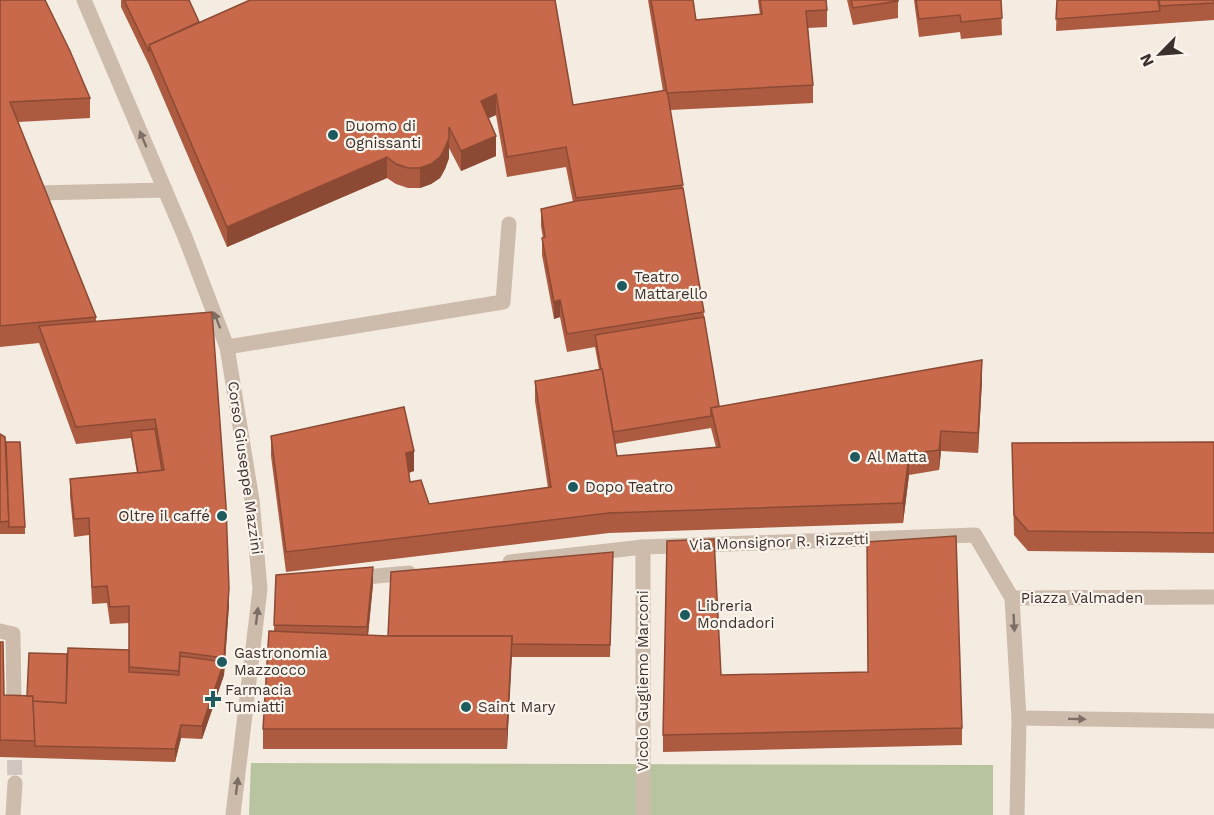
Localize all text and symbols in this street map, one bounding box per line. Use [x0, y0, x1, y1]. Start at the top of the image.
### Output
north arrow [1130, 24, 1190, 84]
text: N [1136, 51, 1158, 70]
place label: Duomo di Ognissanti [345, 117, 421, 152]
marker: Duomo di Ognissanti [326, 128, 340, 142]
one-way arrow [138, 130, 148, 148]
place label: Teatro Mattarello [634, 268, 708, 303]
marker: Teatro Mattarello [615, 279, 629, 293]
one-way arrow [211, 311, 221, 329]
street label: Corso Giuseppe Mazzini [224, 380, 266, 556]
place label: Al Matta [867, 448, 928, 466]
marker: Al Matta [848, 450, 862, 464]
place label: Dopo Teatro [585, 478, 673, 496]
marker: Dopo Teatro [566, 480, 580, 494]
place label: Oltre il caffé [118, 507, 210, 525]
marker: Oltre il caffé [215, 509, 229, 523]
street label: Via Monsignor R. Rizzetti [689, 530, 869, 554]
street label: Piazza Valmaden [1021, 589, 1143, 607]
street label: Vicolo Gugliemo Marconi [634, 590, 652, 772]
place label: Libreria Mondadori [697, 597, 774, 632]
one-way arrow [252, 606, 262, 625]
marker: Libreria Mondadori [678, 608, 692, 622]
one-way arrow [1009, 613, 1018, 632]
place label: Gastronomia Mazzocco [234, 644, 328, 679]
marker: Gastronomia Mazzocco [215, 655, 229, 669]
place label: Farmacia Tumiatti [225, 681, 292, 716]
marker: Farmacia Tumiatti [206, 692, 220, 706]
place label: Saint Mary [478, 698, 556, 716]
marker: Saint Mary [459, 700, 473, 714]
one-way arrow [1068, 714, 1087, 724]
one-way arrow [232, 777, 242, 796]

